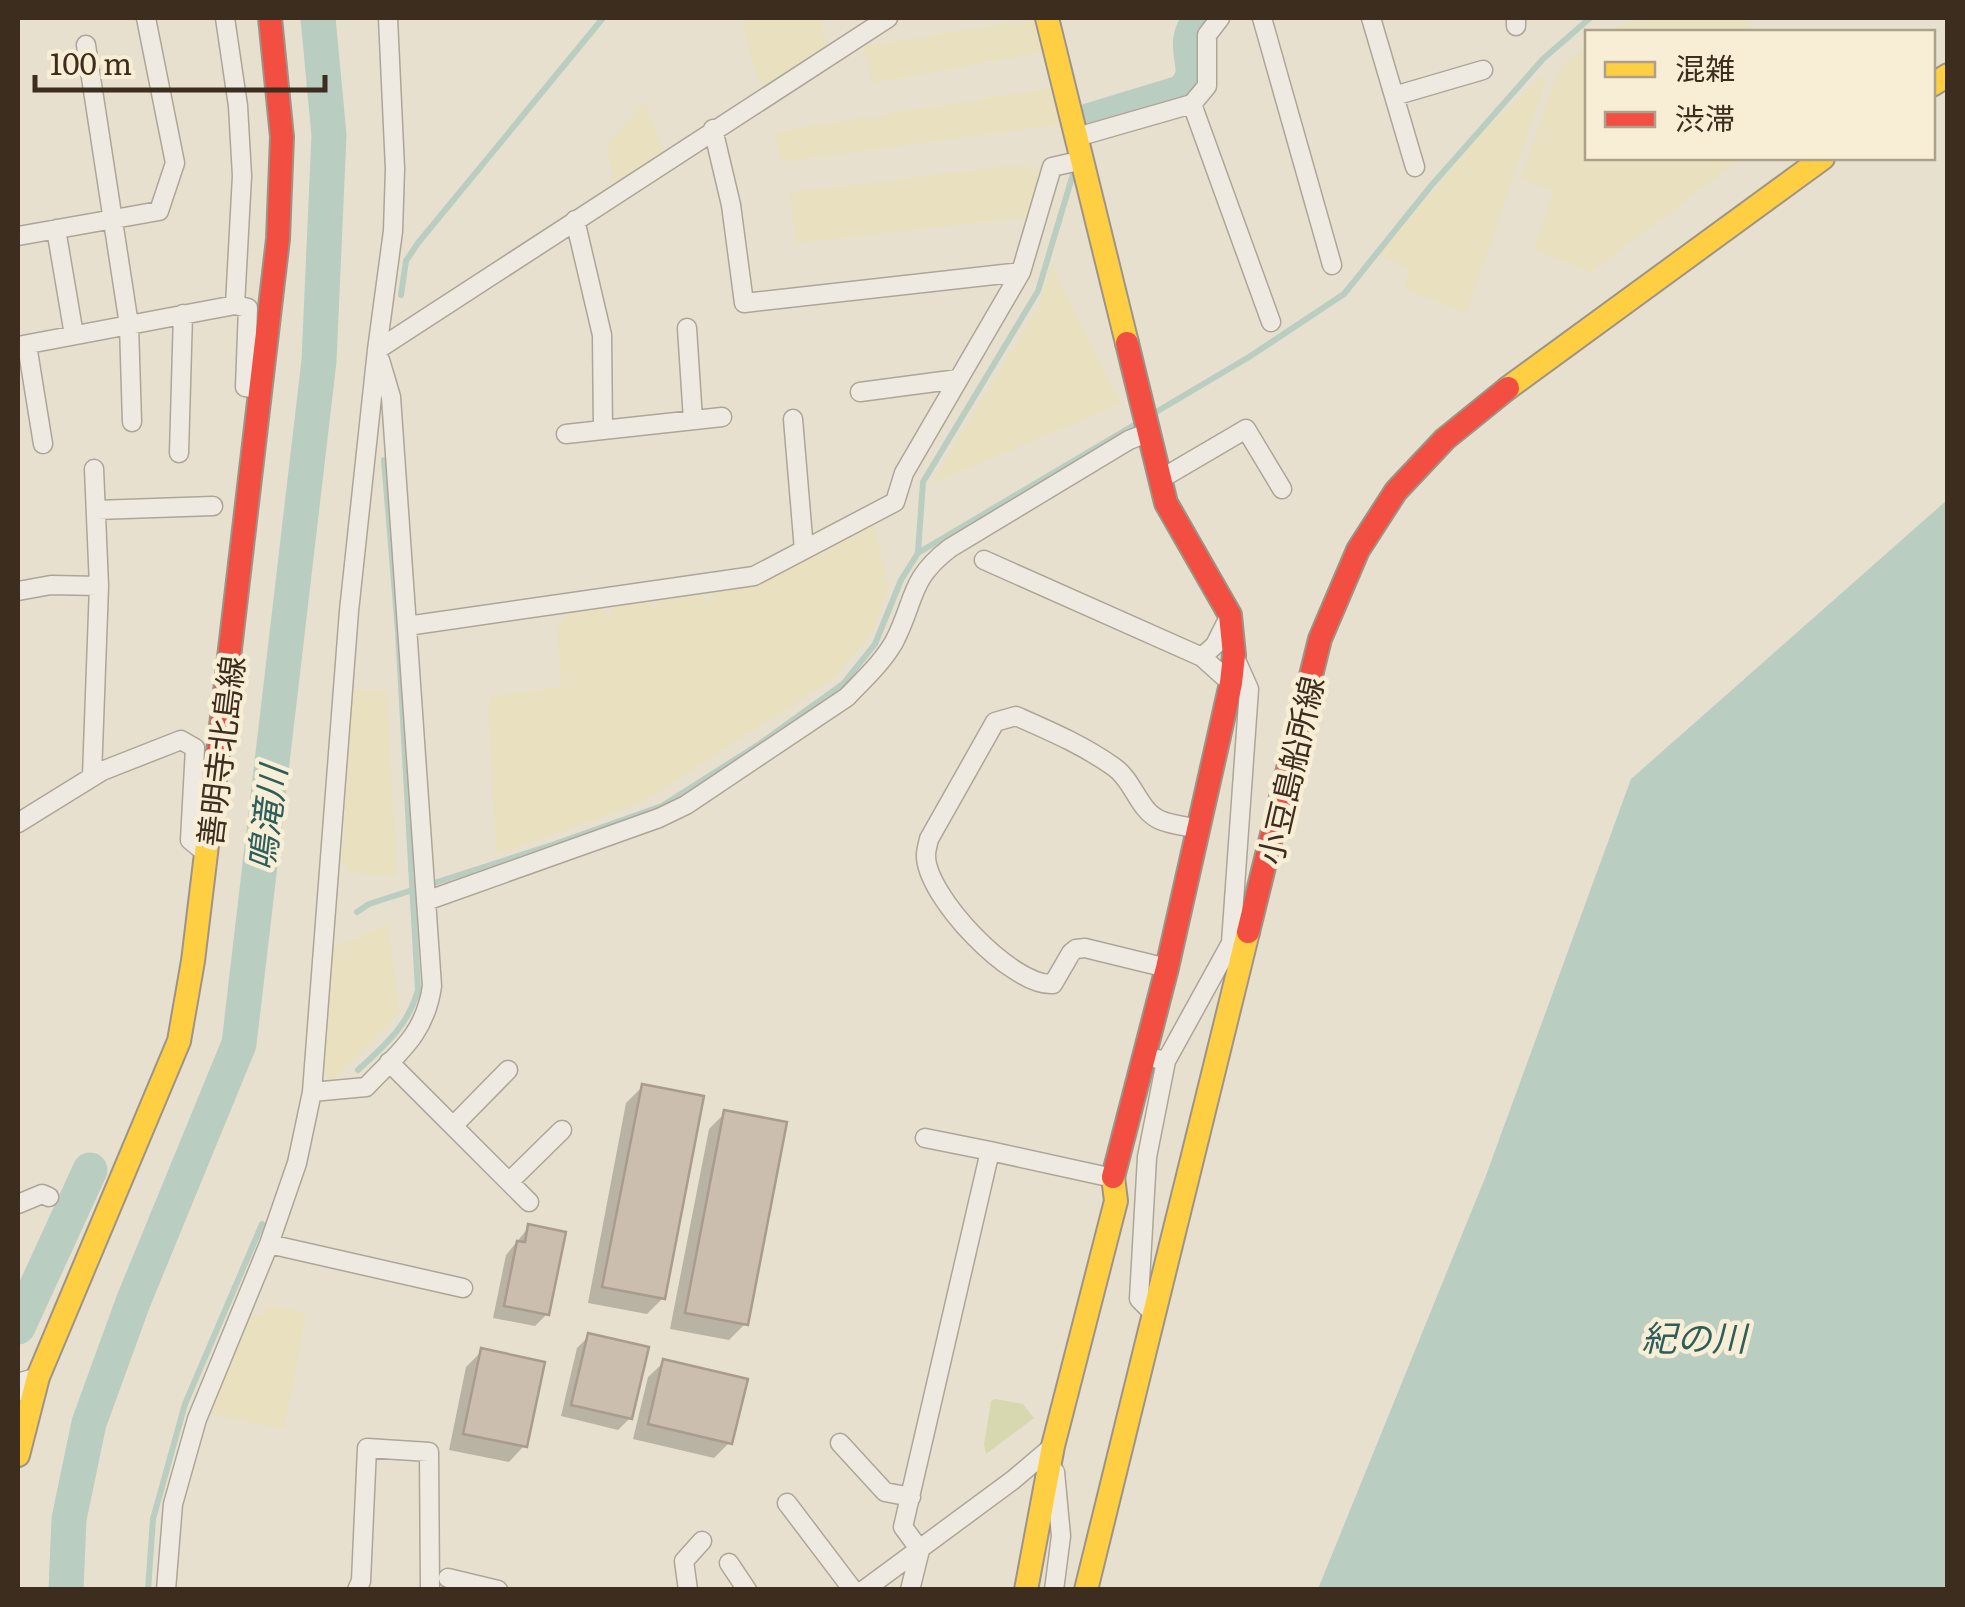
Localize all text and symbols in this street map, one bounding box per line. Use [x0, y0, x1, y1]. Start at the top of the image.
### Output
scale bar [35, 30, 325, 92]
legend [1585, 30, 1935, 160]
text: 100 m [50, 40, 132, 84]
text: 混雑 [1675, 45, 1735, 89]
text: 渋滞 [1675, 95, 1735, 139]
street label: 善明寺北島線 [183, 653, 255, 849]
street label: 小豆島船所線 [1244, 671, 1334, 869]
water label: 鳴滝川 [233, 759, 298, 873]
water label: 紀の川 [1641, 1310, 1750, 1362]

